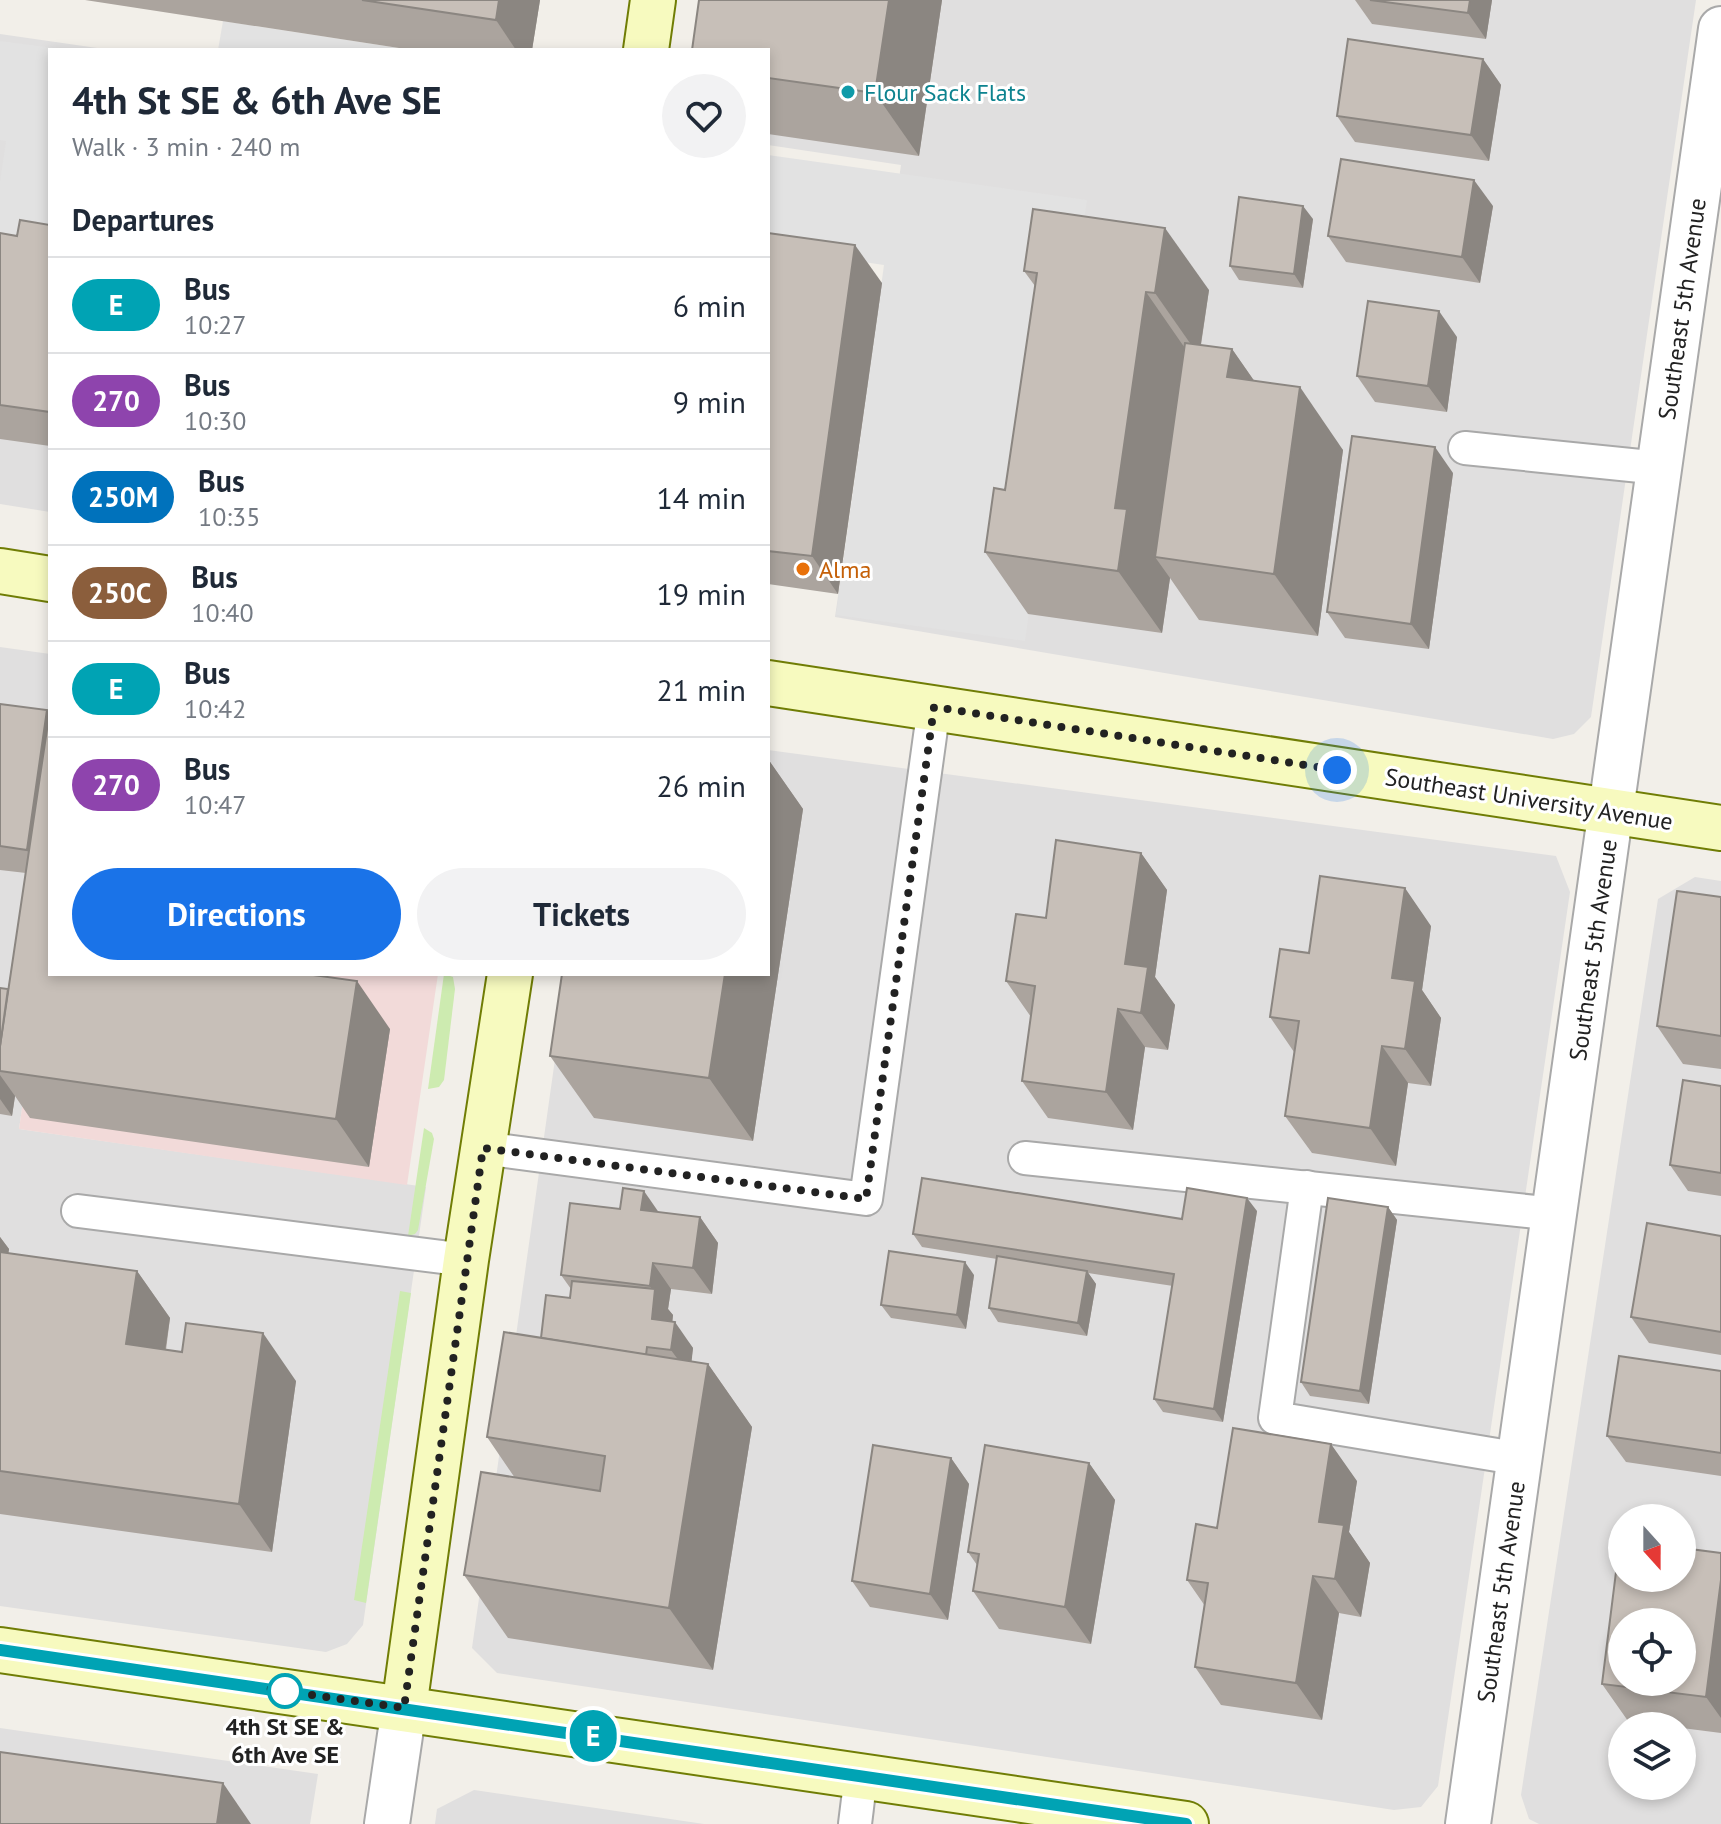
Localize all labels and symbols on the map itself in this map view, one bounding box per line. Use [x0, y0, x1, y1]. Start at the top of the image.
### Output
place label: Flour Sack Flats [864, 77, 1026, 108]
marker: Flour Sack Flats [839, 83, 857, 101]
street label: Southeast 5th Avenue [1651, 196, 1713, 422]
place label: Alma [819, 554, 871, 585]
marker: Alma [794, 560, 812, 578]
your location [1317, 750, 1357, 790]
street label: Southeast University Avenue [1383, 761, 1675, 837]
street label: Southeast 5th Avenue [1562, 837, 1624, 1063]
street label: Southeast 5th Avenue [1470, 1479, 1532, 1705]
north arrow [1608, 1504, 1696, 1592]
marker: 4th St SE & 6th Ave SE [268, 1674, 302, 1708]
line badge: E [567, 1710, 619, 1762]
place label: 4th St SE & 6th Ave SE [225, 1711, 345, 1770]

